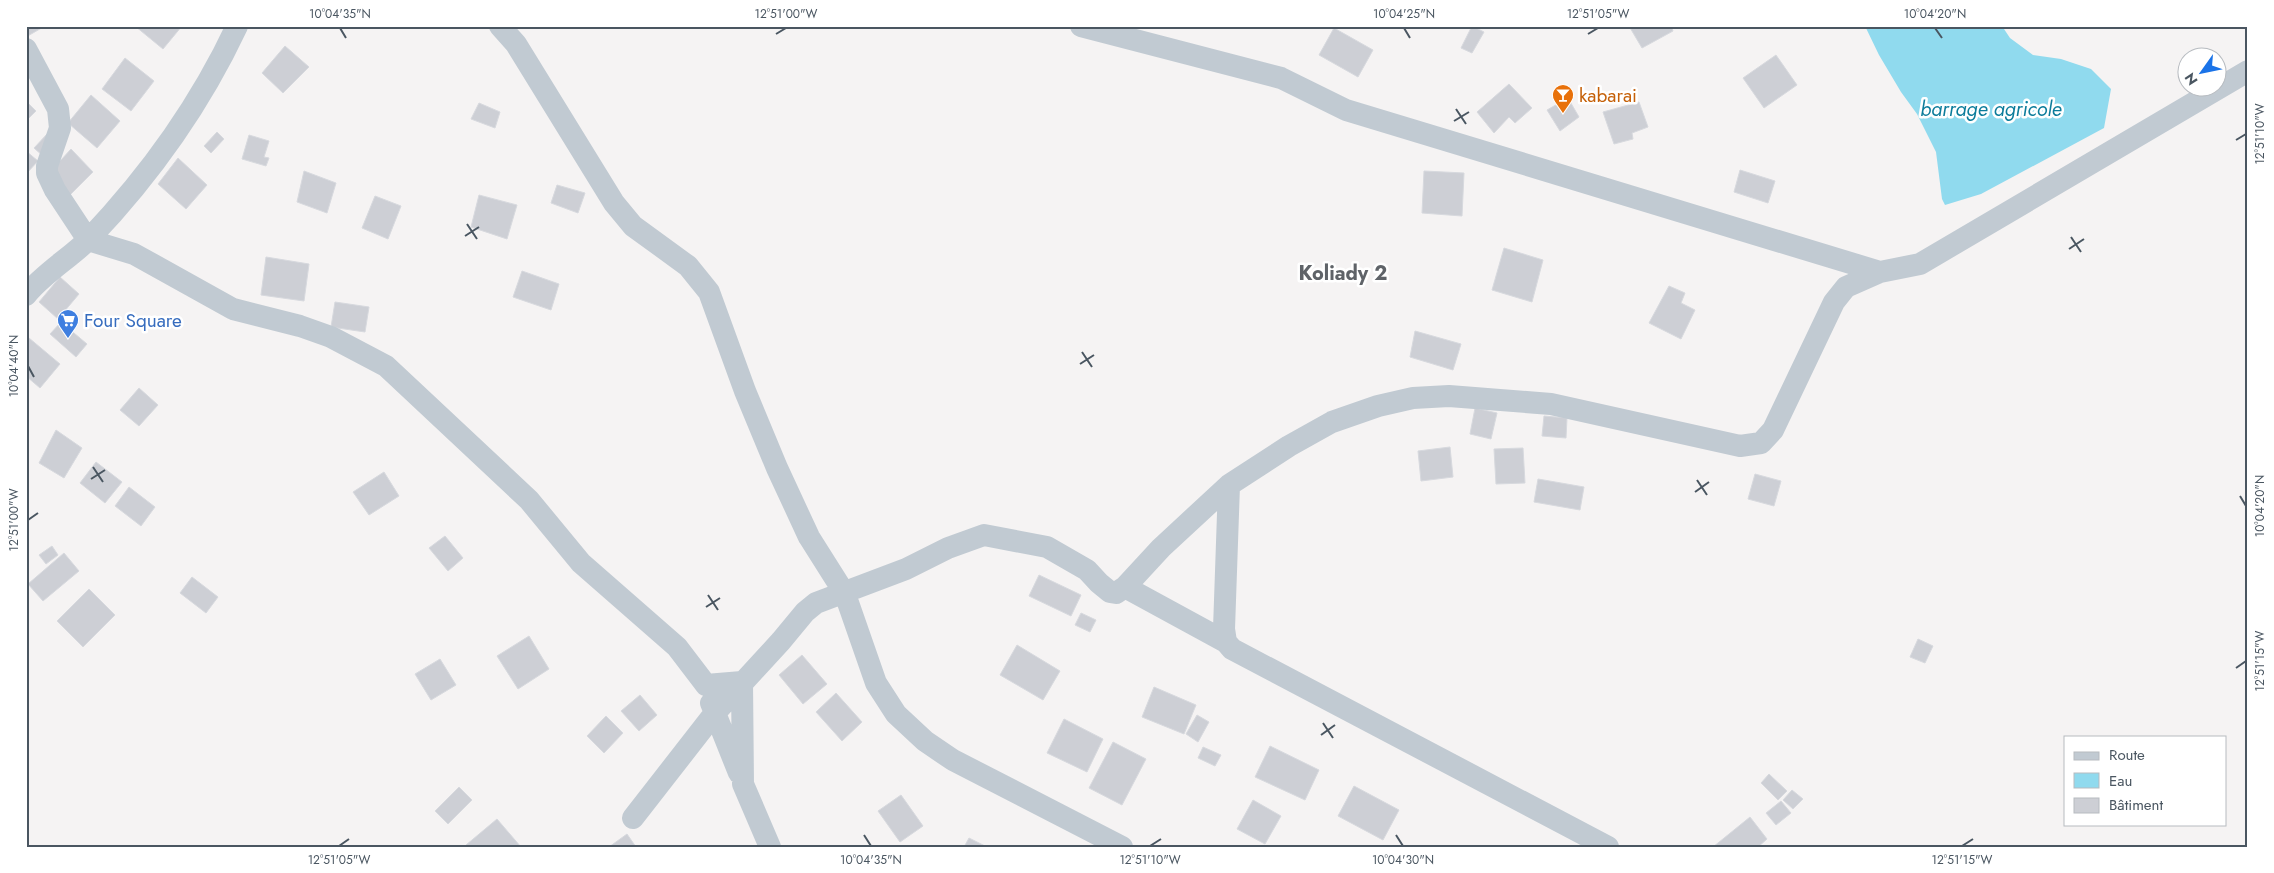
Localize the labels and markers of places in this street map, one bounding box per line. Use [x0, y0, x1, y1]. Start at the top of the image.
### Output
place label: kabarai [1579, 82, 1637, 109]
bar icon: kabarai [1551, 83, 1575, 114]
place label: Four Square [84, 307, 182, 334]
supermarket icon: Four Square [56, 308, 80, 339]

